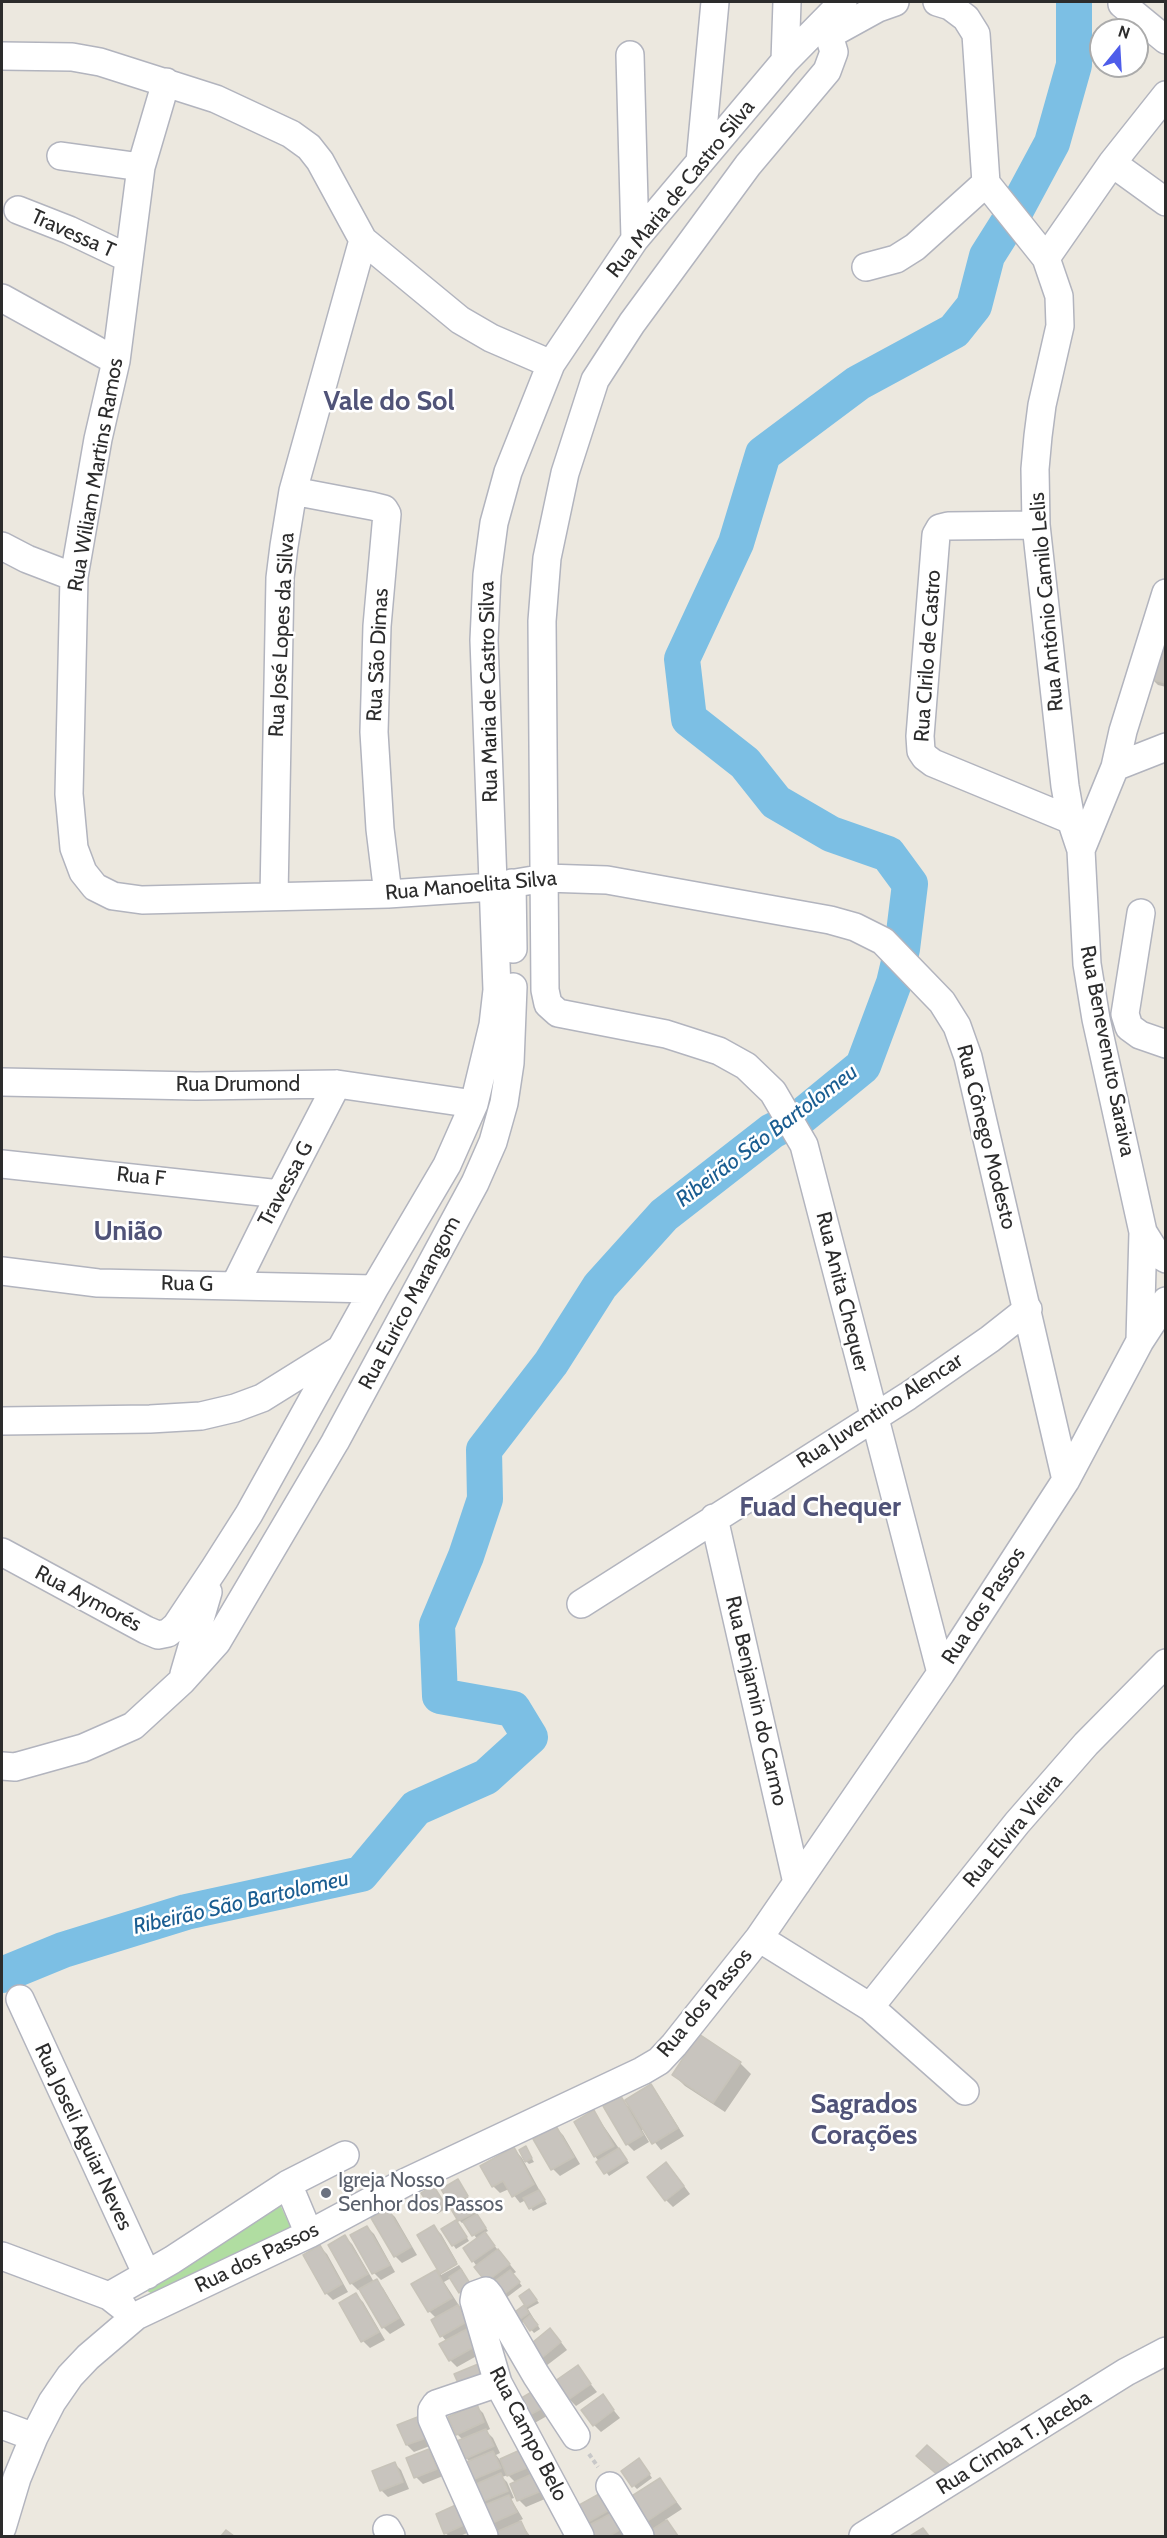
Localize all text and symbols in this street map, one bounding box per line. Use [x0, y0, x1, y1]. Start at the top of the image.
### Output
north arrow [1089, 18, 1149, 78]
text: N [1116, 22, 1132, 43]
street label: Rua Maria de Castro Silva [602, 95, 760, 283]
street label: Travessa T [27, 204, 119, 264]
street label: Rua Wiliam Martins Ramos [63, 356, 129, 594]
district label: Vale do Sol [323, 386, 455, 418]
street label: Rua Antônio Camilo Lelis [1025, 491, 1069, 713]
street label: Rua José Lopes da Silva [264, 532, 300, 738]
street label: Rua CIrilo de Castro [909, 569, 947, 743]
street label: Rua Maria de Castro Silva [474, 581, 504, 803]
street label: Rua São Dimas [362, 588, 394, 722]
street label: Rua Manoelita Silva [384, 866, 558, 906]
street label: Rua Benevenuto Saraiva [1074, 943, 1140, 1159]
street label: Rua Cônego Modesto [951, 1042, 1021, 1232]
water label: Ribeirão São Bartolomeu [671, 1059, 863, 1213]
street label: Rua Drumond [176, 1072, 300, 1098]
street label: Travessa G [253, 1137, 319, 1231]
street label: Rua F [115, 1162, 167, 1192]
street label: Rua Anita Chequer [810, 1209, 874, 1375]
street label: Rua Eurico Marangom [354, 1212, 466, 1394]
district label: União [93, 1216, 163, 1248]
street label: Rua G [161, 1271, 213, 1297]
street label: Rua Juventino Alencar [792, 1348, 968, 1474]
district label: Fuad Chequer [739, 1492, 901, 1524]
street label: Rua dos Passos [937, 1543, 1031, 1669]
street label: Rua Aymorés [31, 1560, 145, 1638]
street label: Rua Benjamin do Carmo [720, 1594, 792, 1808]
street label: Rua Elvira Vieira [958, 1769, 1068, 1893]
water label: Ribeirão São Bartolomeu [131, 1865, 351, 1941]
street label: Rua dos Passos [652, 1943, 758, 2063]
street label: Rua Joseli Aguiar Neves [29, 2040, 137, 2234]
district label: Sagrados Corações [810, 2089, 918, 2152]
place label: Igreja Nosso Senhor dos Passos [338, 2168, 503, 2218]
marker: Igreja Nosso Senhor dos Passos [319, 2186, 333, 2200]
street label: Rua dos Passos [191, 2217, 323, 2299]
street label: Rua Campo Belo [483, 2363, 573, 2505]
street label: Rua Cimba T. Jaceba [932, 2385, 1096, 2501]

